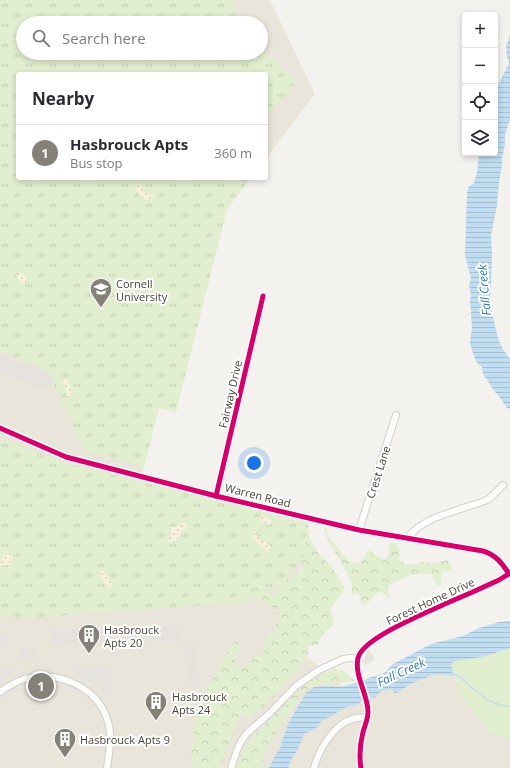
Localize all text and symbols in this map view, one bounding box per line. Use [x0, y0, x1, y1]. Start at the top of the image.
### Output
map controls [462, 12, 498, 156]
button: + [462, 12, 498, 48]
search box [16, 16, 268, 60]
icon: search [30, 27, 52, 49]
text: Search here [62, 28, 146, 48]
button: − [462, 48, 498, 84]
button: locate [462, 84, 498, 120]
text: Nearby [32, 87, 94, 110]
button: layers [462, 120, 498, 156]
text: Hasbrouck Apts [70, 134, 188, 154]
text: 1 [41, 144, 49, 162]
text: 360 m [214, 144, 252, 162]
text: Bus stop [70, 154, 123, 172]
water label: Fall Creek [473, 263, 495, 316]
school or university icon: Cornell University [88, 276, 114, 309]
place label: Cornell University [116, 276, 168, 304]
street label: Fairway Drive [215, 359, 245, 429]
street label: Crest Lane [362, 444, 394, 500]
your location [244, 453, 264, 473]
street label: Warren Road [224, 480, 292, 510]
street label: Forest Home Drive [383, 574, 477, 628]
building icon: Hasbrouck Apts 20 [76, 622, 102, 655]
place label: Hasbrouck Apts 20 [104, 622, 159, 650]
water label: Fall Creek [374, 653, 429, 691]
pin: 1 [28, 671, 54, 701]
building icon: Hasbrouck Apts 24 [143, 689, 169, 722]
place label: Hasbrouck Apts 24 [172, 689, 227, 717]
building icon: Hasbrouck Apts 9 [52, 726, 78, 759]
place label: Hasbrouck Apts 9 [80, 732, 170, 747]

